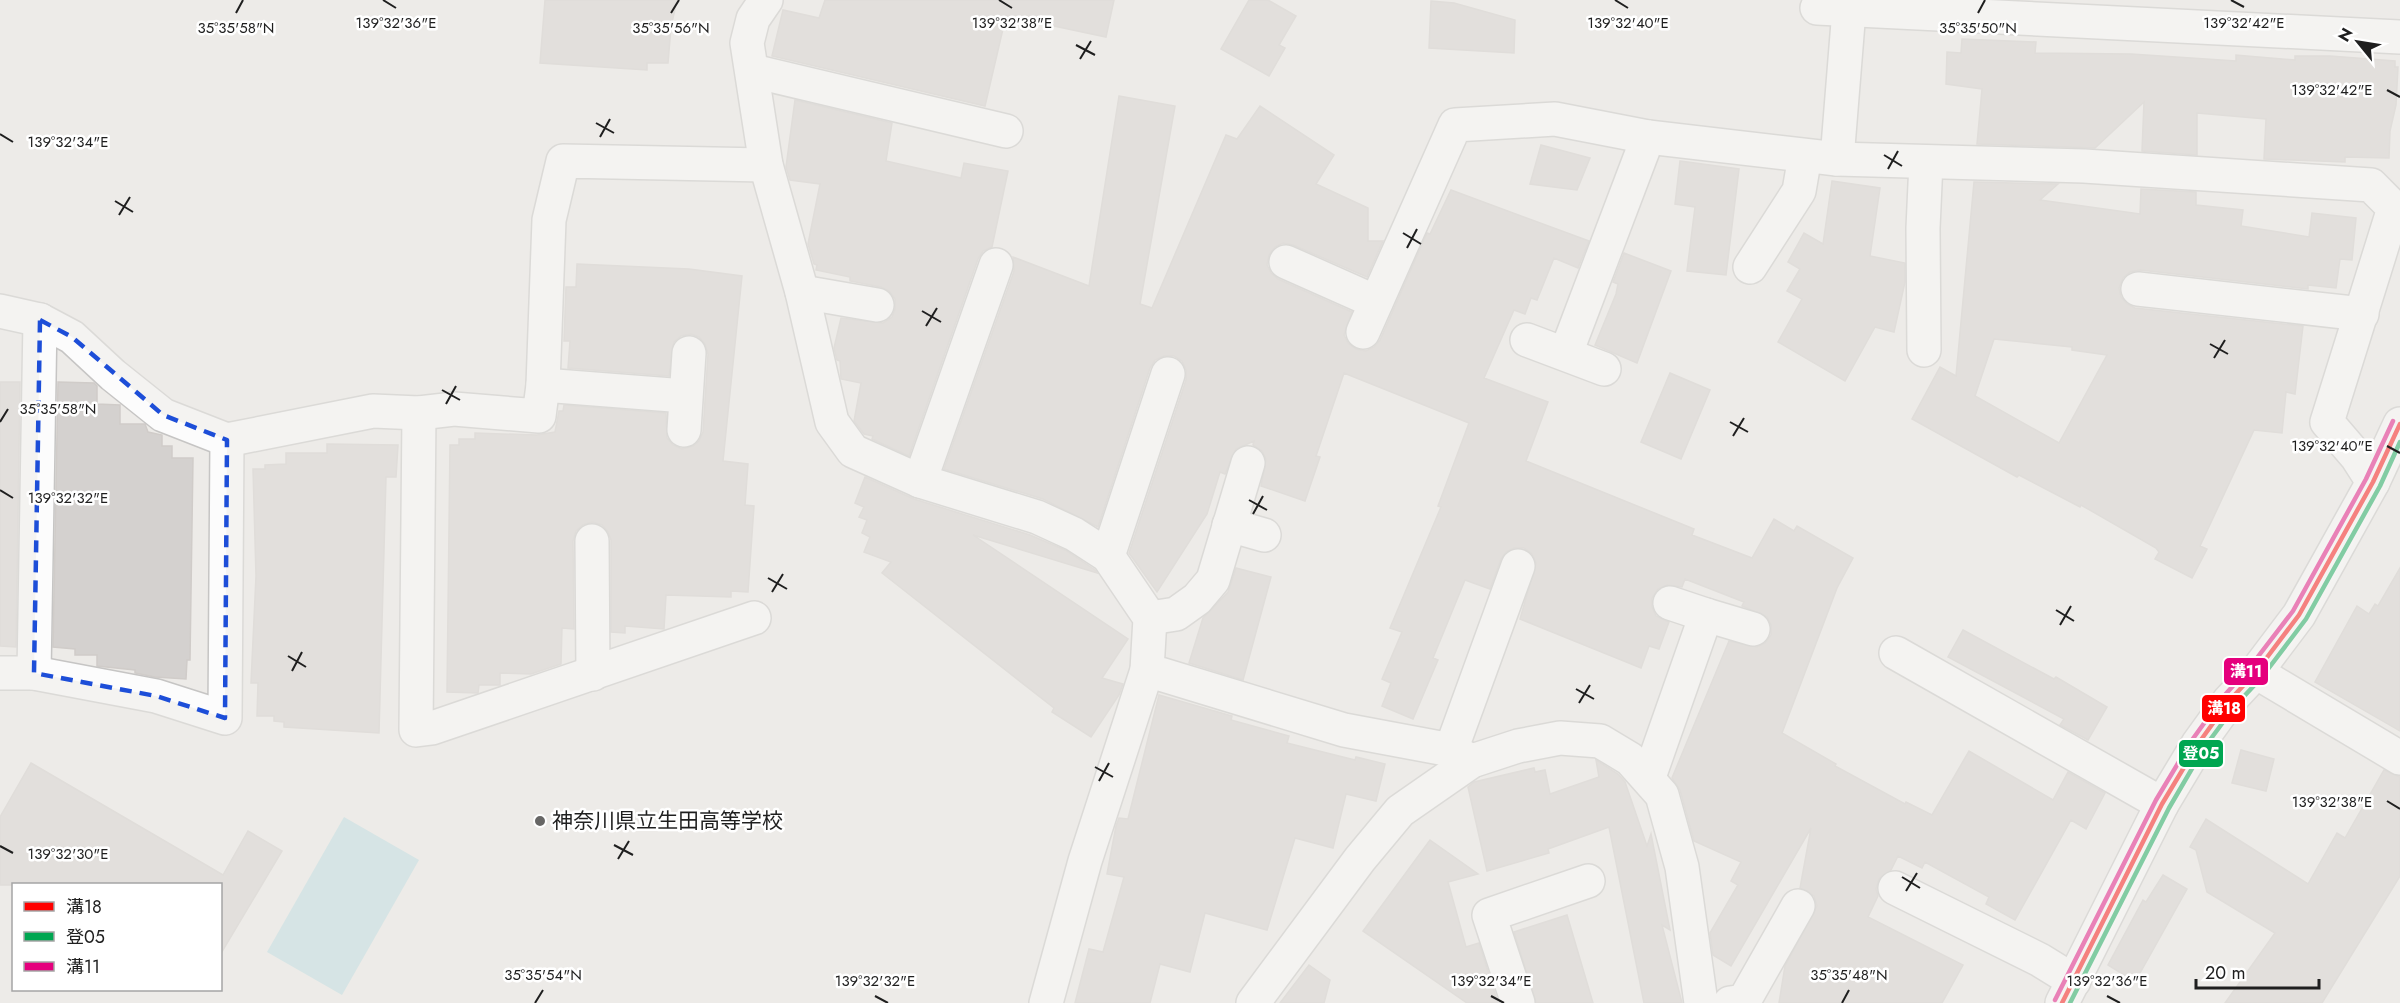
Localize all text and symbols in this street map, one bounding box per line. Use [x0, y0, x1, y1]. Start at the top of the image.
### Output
text: 139°32'36"E [356, 12, 436, 34]
text: 139°32'38"E [972, 12, 1052, 34]
text: 139°32'40"E [1587, 12, 1669, 34]
text: 139°32'42"E [2203, 12, 2285, 34]
north arrow [2328, 12, 2388, 72]
text: 35°35'58"N [198, 17, 275, 39]
text: 35°35'56"N [632, 17, 710, 39]
text: 35°35'50"N [1939, 17, 2017, 39]
text: N [2332, 23, 2359, 46]
text: 139°32'42"E [2291, 79, 2373, 101]
text: 139°32'34"E [28, 131, 108, 153]
text: 35°35'58"N [20, 398, 97, 420]
text: 139°32'40"E [2291, 435, 2373, 457]
text: 139°32'32"E [28, 487, 108, 509]
line badge: 溝11 [2223, 657, 2269, 686]
text: 溝11 [2230, 660, 2262, 683]
line badge: 溝18 [2201, 694, 2246, 723]
text: 溝18 [2207, 697, 2241, 720]
line badge: 登05 [2178, 739, 2224, 768]
text: 登05 [2183, 742, 2219, 765]
text: 139°32'38"E [2292, 791, 2372, 813]
place label: 神奈川県立生田高等学校 [552, 806, 783, 836]
marker: 神奈川県立生田高等学校 [533, 814, 547, 828]
text: 139°32'30"E [27, 843, 109, 865]
legend [12, 883, 222, 991]
text: 溝18 [66, 894, 102, 920]
text: 登05 [66, 924, 105, 950]
scale bar [2196, 952, 2319, 990]
text: 溝11 [66, 954, 100, 980]
text: 20 m [2205, 960, 2245, 986]
text: 35°35'54"N [504, 964, 582, 986]
text: 35°35'48"N [1810, 964, 1888, 986]
text: 139°32'32"E [835, 970, 915, 992]
text: 139°32'34"E [1451, 970, 1531, 992]
text: 139°32'36"E [2067, 970, 2147, 992]

